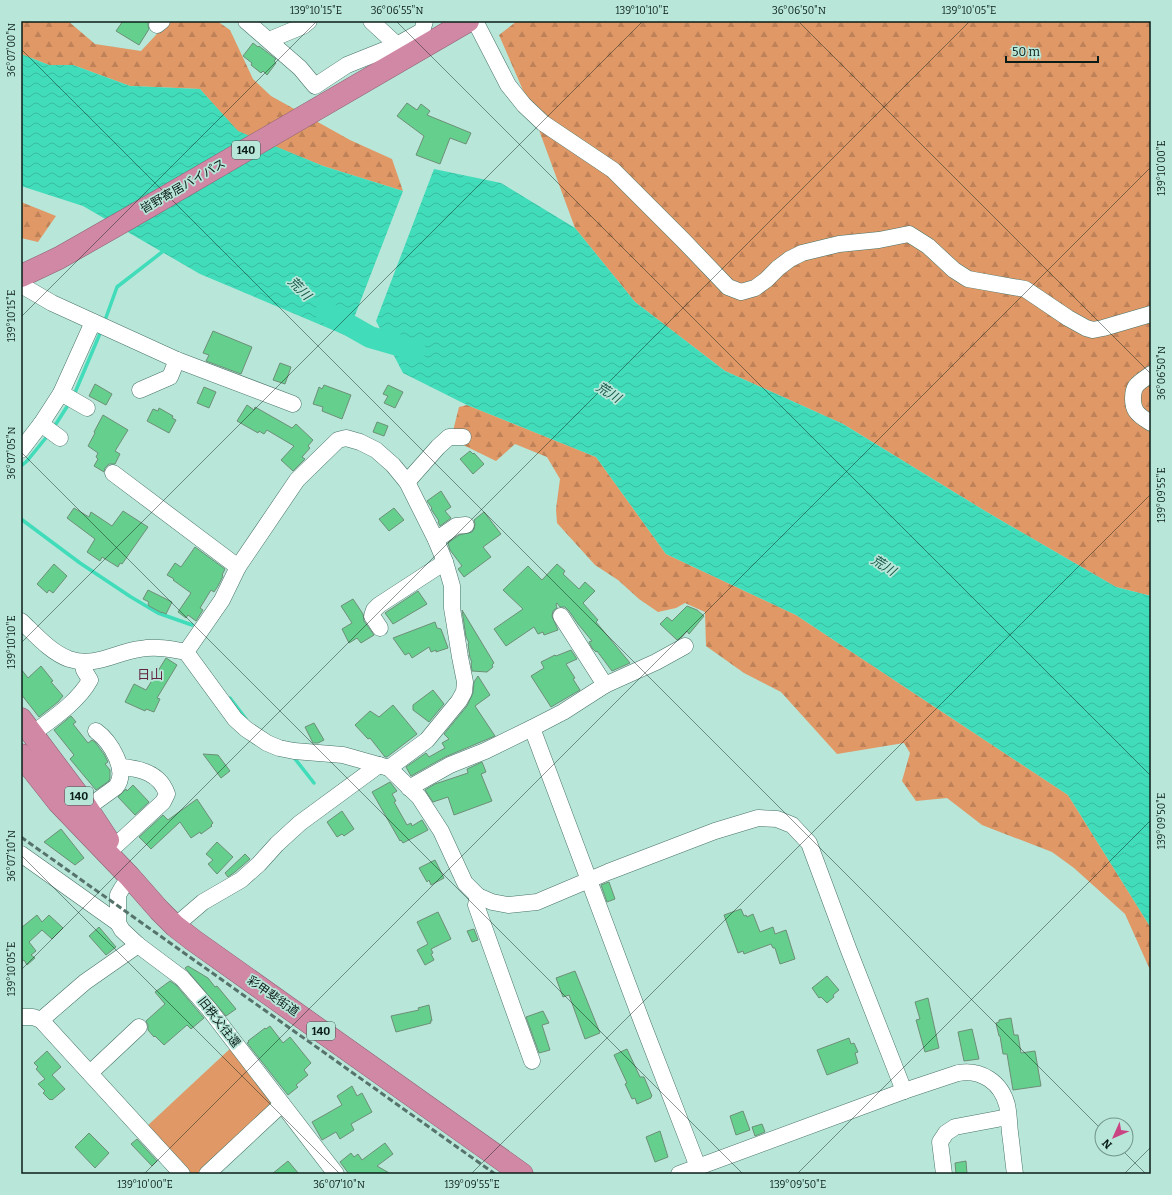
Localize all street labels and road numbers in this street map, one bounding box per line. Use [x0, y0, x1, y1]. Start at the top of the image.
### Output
road number: 140 [232, 141, 260, 159]
street label: 皆野寄居バイパス [138, 156, 228, 216]
road number: 140 [65, 787, 93, 805]
street label: 彩甲斐街道 [244, 973, 302, 1019]
street label: 旧秩父往還 [195, 994, 243, 1050]
road number: 140 [307, 1022, 335, 1040]

